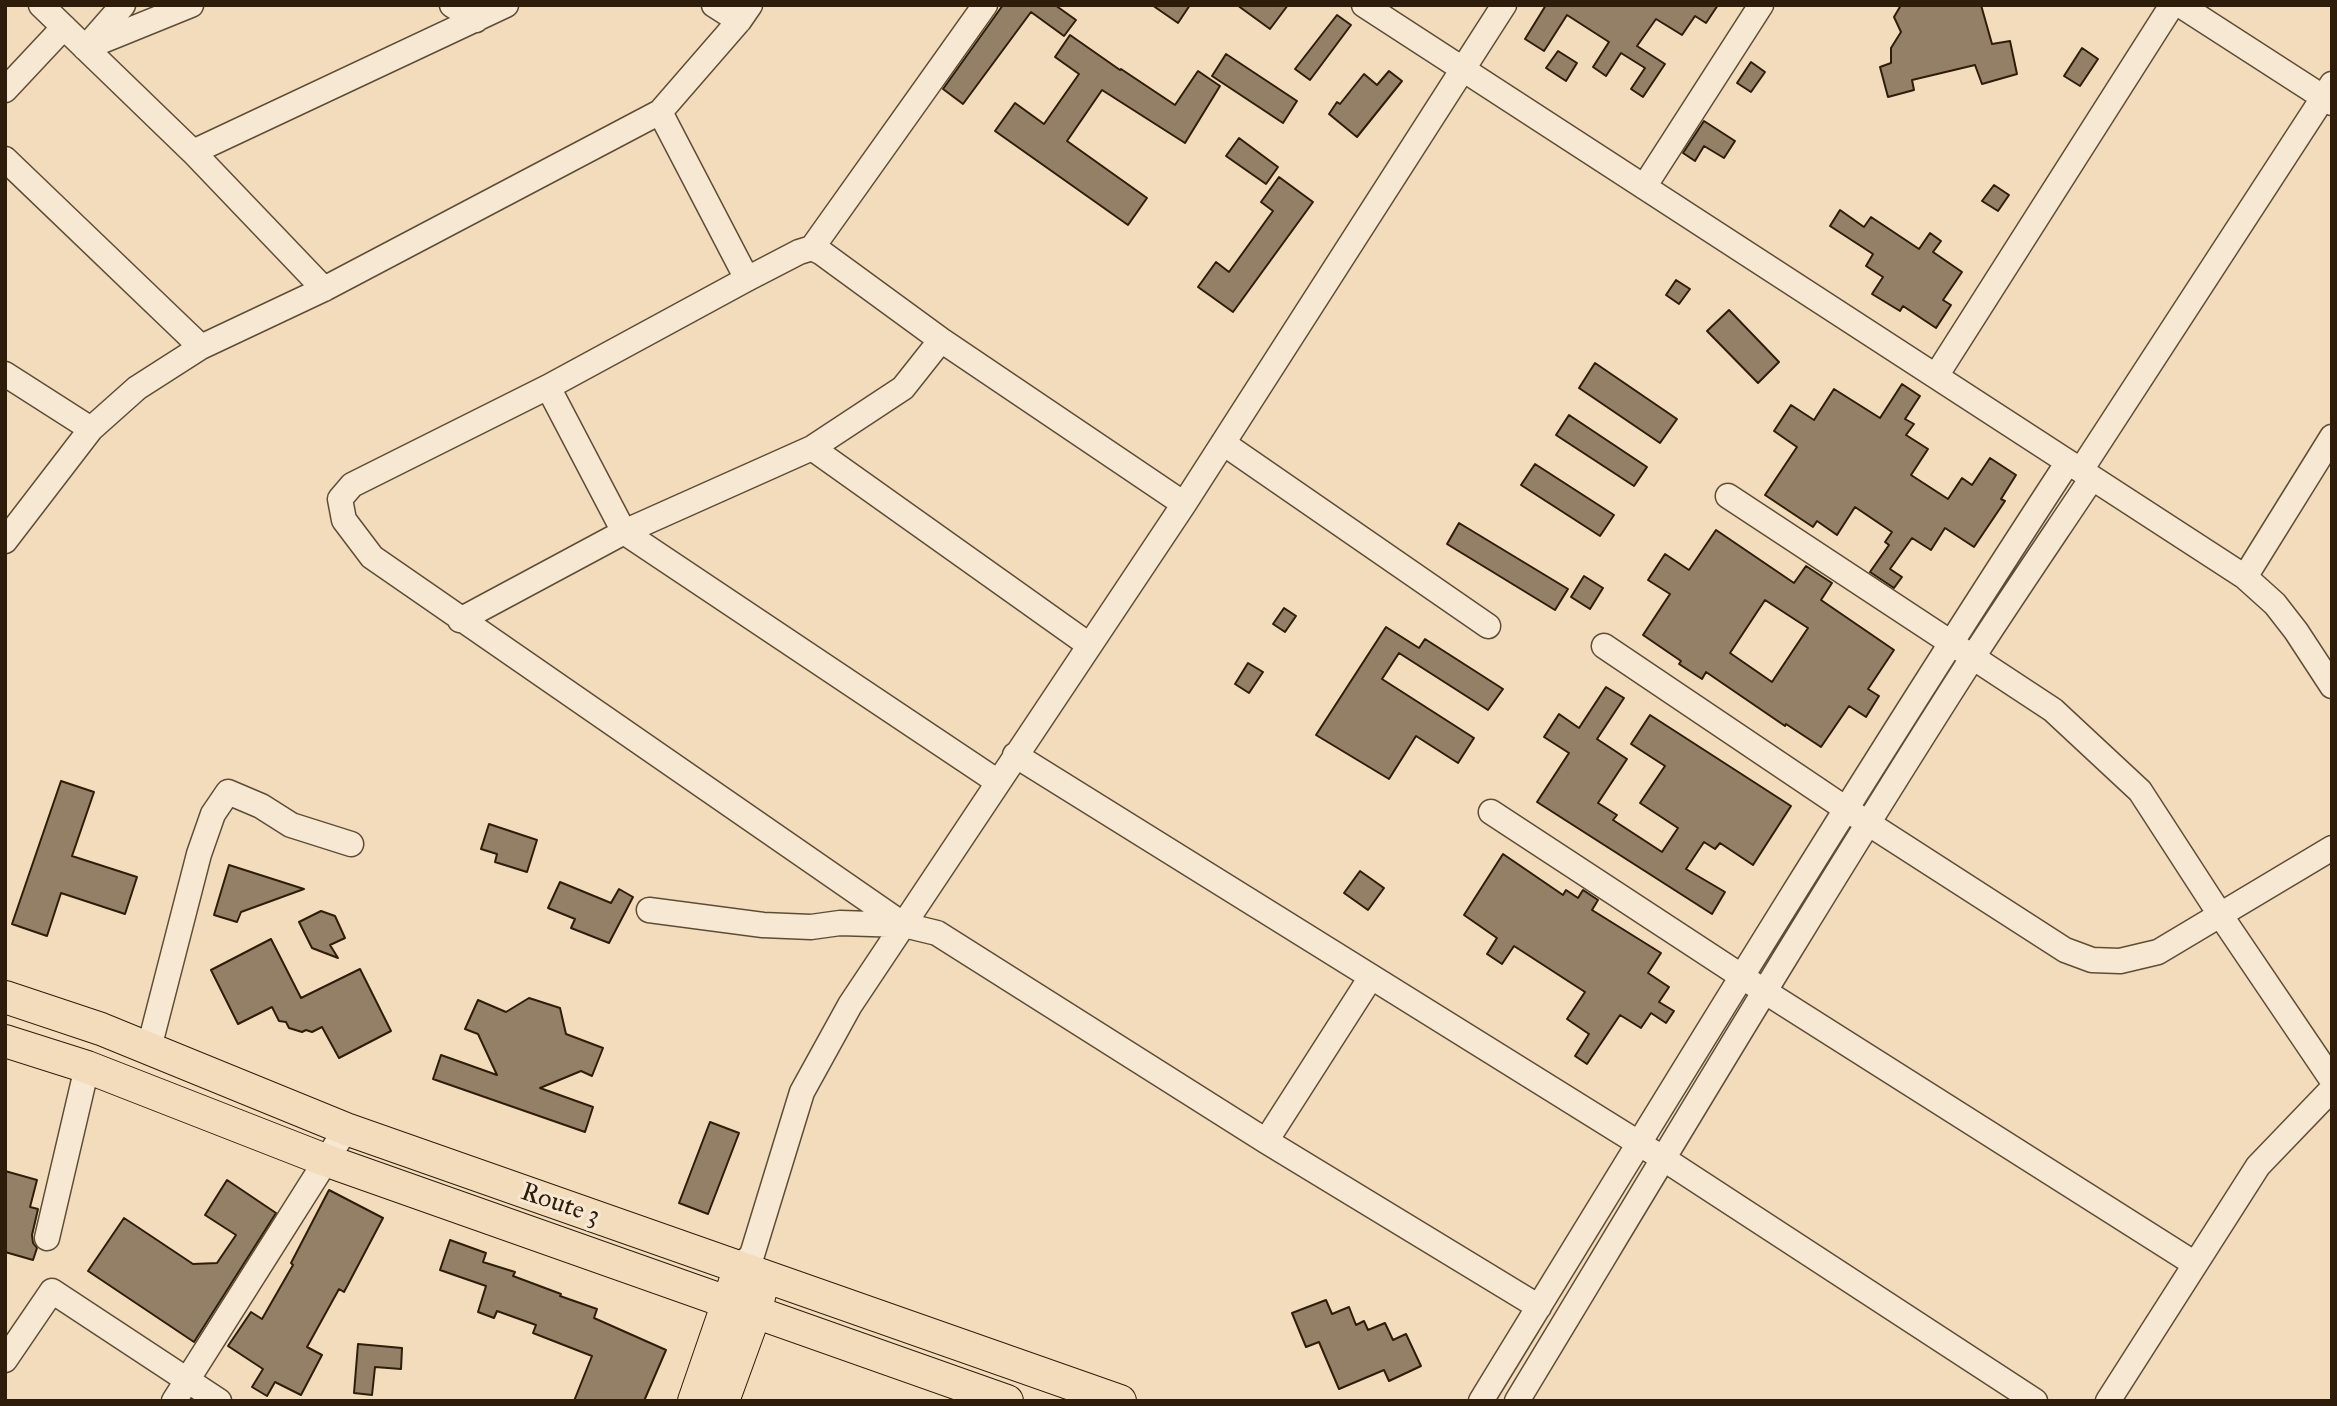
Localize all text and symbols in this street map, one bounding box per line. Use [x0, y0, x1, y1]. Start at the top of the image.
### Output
street label: Route 3 [517, 1177, 603, 1233]

